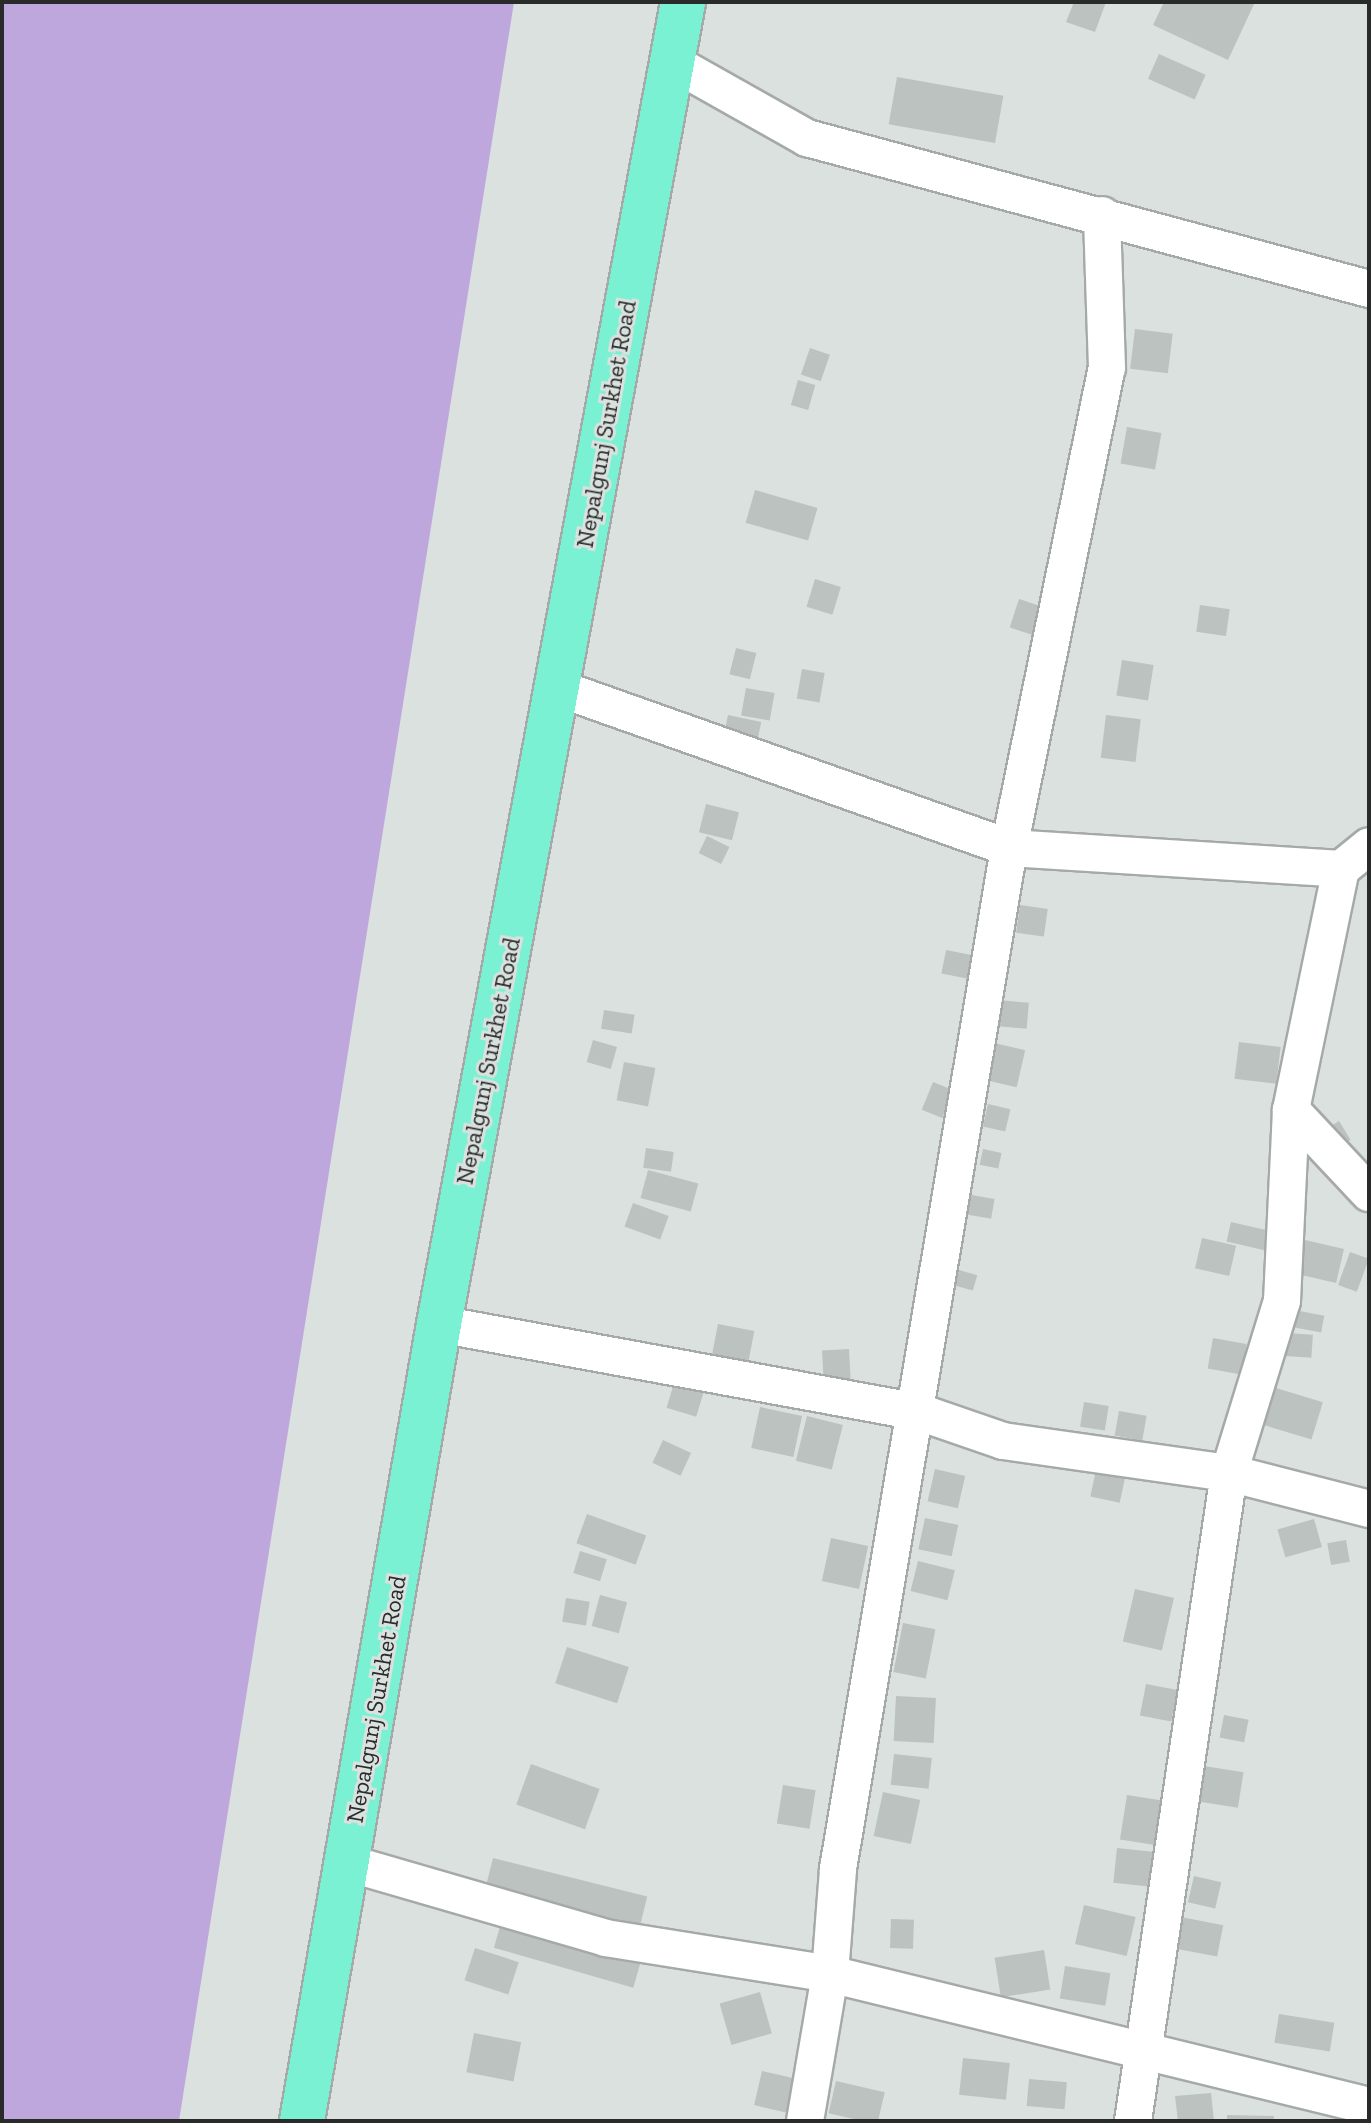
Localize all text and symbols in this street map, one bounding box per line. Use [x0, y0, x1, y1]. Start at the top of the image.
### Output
street label: Nepalgunj Surkhet Road [570, 298, 642, 550]
street label: Nepalgunj Surkhet Road [450, 935, 526, 1187]
street label: Nepalgunj Surkhet Road [340, 1573, 412, 1825]

